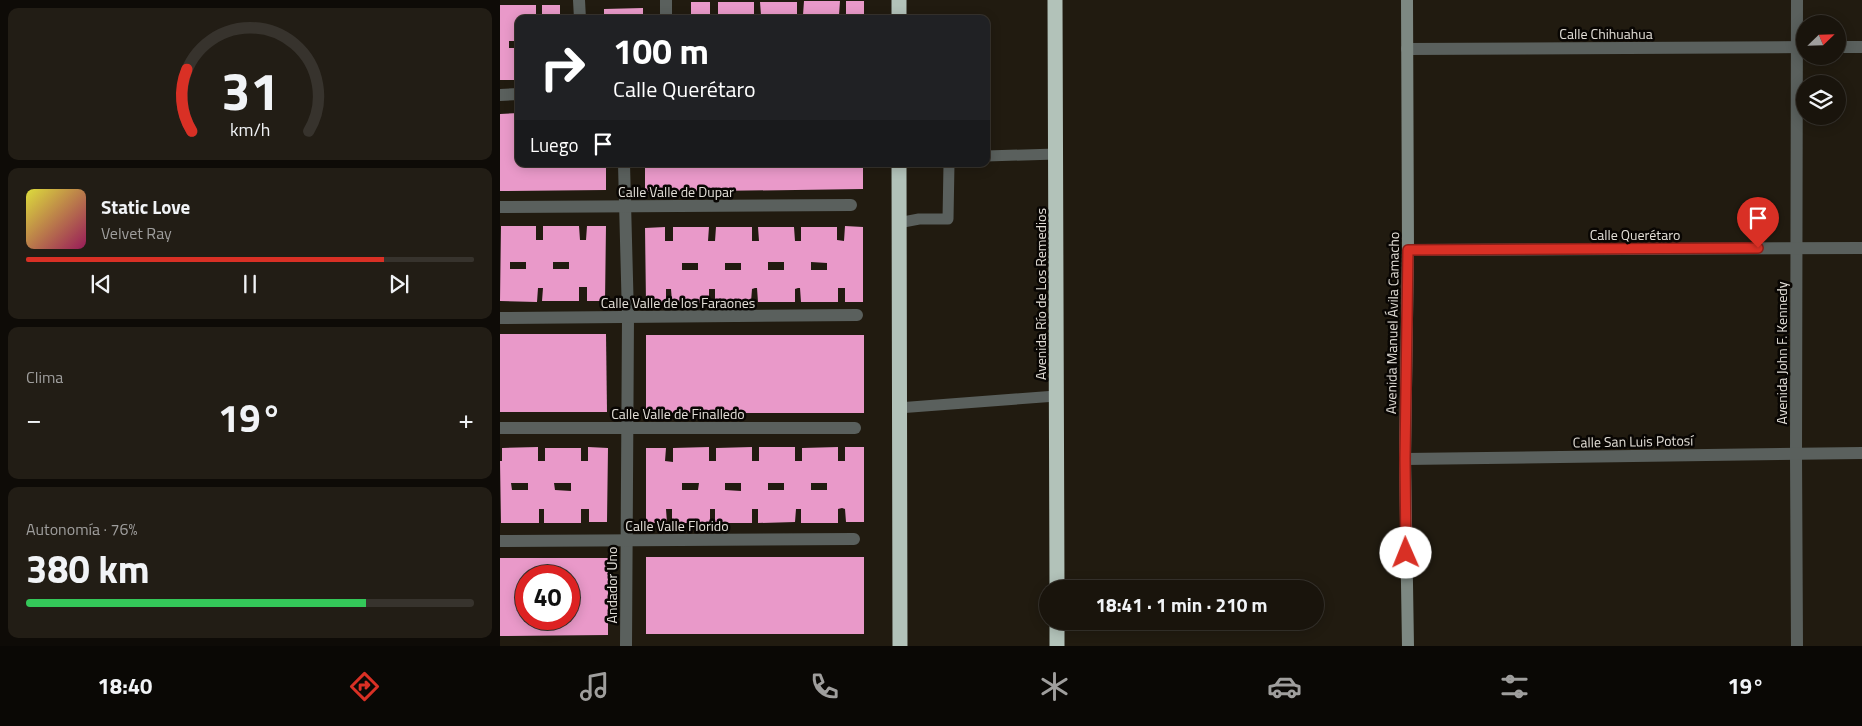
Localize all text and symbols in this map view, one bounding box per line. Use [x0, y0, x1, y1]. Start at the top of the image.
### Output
north arrow [1796, 15, 1846, 65]
map controls [1796, 15, 1846, 125]
street label: Calle Chihuahua [1559, 23, 1653, 44]
text: 100 m [613, 24, 709, 78]
icon: right [530, 35, 595, 100]
text: 31 [221, 51, 279, 130]
text: Calle Querétaro [613, 72, 756, 106]
button: layers [1796, 75, 1846, 125]
text: km/h [230, 116, 270, 143]
text: Luego [530, 130, 579, 159]
icon: arrive [589, 130, 617, 158]
street label: Calle Valle de Dupar [618, 181, 734, 202]
text: Static Love [101, 192, 190, 221]
pin [1737, 197, 1779, 248]
icon: arrive [1744, 204, 1772, 232]
street label: Avenida Río de Los Remedios [1030, 208, 1051, 380]
text: Velvet Ray [101, 221, 172, 245]
street label: Calle Querétaro [1590, 224, 1680, 245]
street label: Avenida Manuel Ávila Camacho [1380, 232, 1404, 414]
icon: previous [87, 270, 115, 298]
icon: pause [236, 270, 264, 298]
icon: next [385, 270, 413, 298]
street label: Avenida John F. Kennedy [1771, 281, 1792, 424]
street label: Calle Valle de los Faraones [601, 292, 755, 313]
text: Clima [26, 365, 63, 389]
text: 19° [218, 389, 282, 447]
text: − [26, 397, 42, 440]
text: + [458, 397, 474, 440]
street label: Calle Valle de Finalledo [611, 403, 745, 424]
street label: Calle San Luis Potosí [1573, 429, 1694, 453]
street label: Calle Valle Florido [625, 515, 729, 536]
text: Autonomía · 76% [26, 517, 137, 541]
position arrow [1379, 526, 1431, 578]
text: 380 km [26, 540, 150, 598]
street label: Andador Uno [601, 547, 622, 623]
speed limit sign: 40 [515, 565, 580, 630]
text: 18:41 · 1 min · 210 m [1095, 590, 1268, 619]
text: 18:40 [98, 669, 152, 703]
icon: directions [347, 669, 382, 704]
icon: music [577, 669, 612, 704]
icon: phone [807, 669, 842, 704]
icon: climate [1037, 669, 1072, 704]
icon: car [1267, 669, 1302, 704]
icon: filters [1497, 669, 1532, 704]
text: 19° [1727, 669, 1764, 703]

